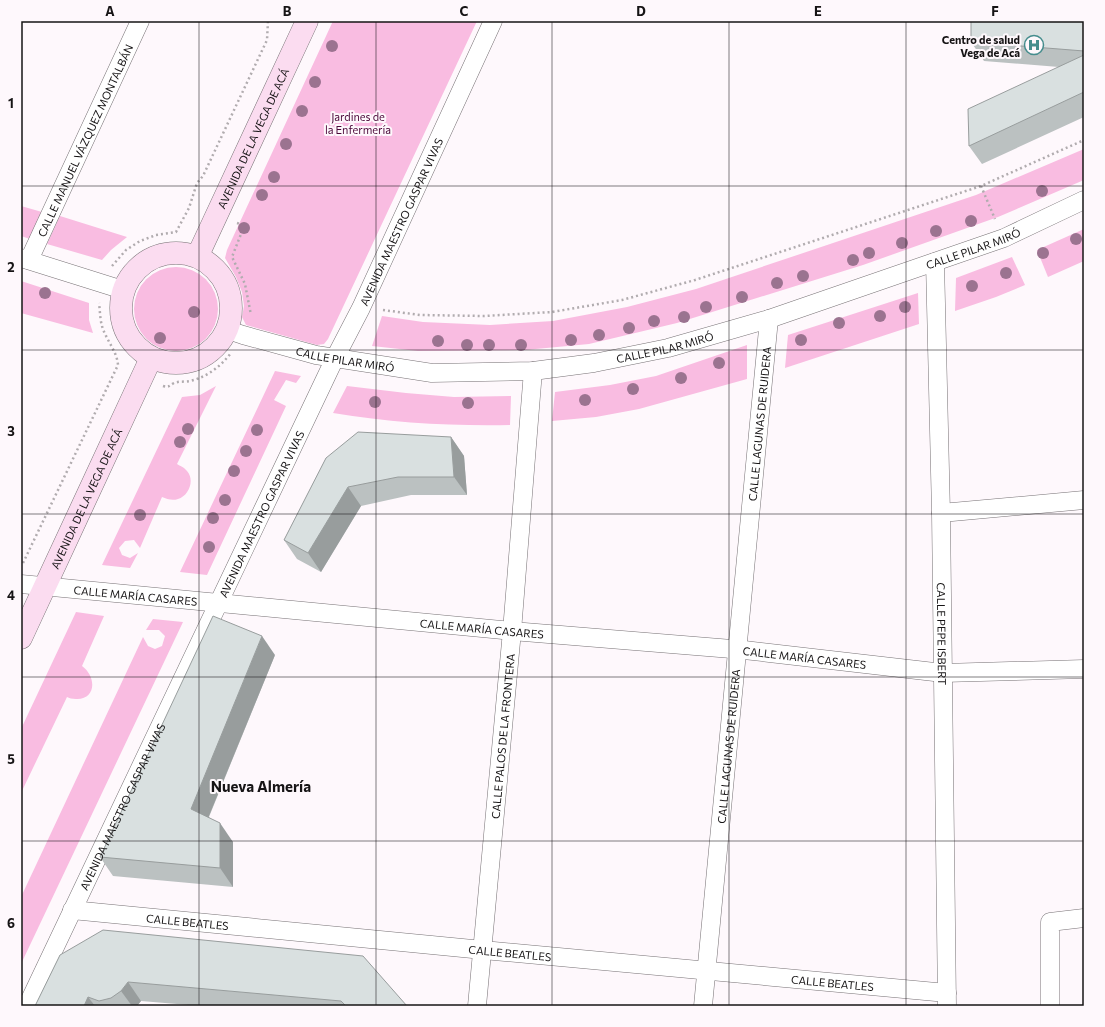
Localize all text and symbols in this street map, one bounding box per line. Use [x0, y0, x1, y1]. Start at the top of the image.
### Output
text: A [105, 3, 115, 19]
text: B [283, 3, 292, 19]
text: C [460, 3, 469, 19]
text: D [636, 3, 646, 19]
text: E [814, 3, 822, 19]
text: F [991, 3, 999, 19]
place label: Centro de salud Vega de Acá [942, 33, 1020, 59]
hospital icon: Centro de salud Vega de Acá [1023, 34, 1045, 56]
street label: CALLE MANUEL VÁZQUEZ MONTALBÁN [34, 42, 135, 239]
street label: AVENIDA DE LA VEGA DE ACÁ [214, 65, 291, 210]
text: 1 [8, 95, 14, 111]
park label: Jardines de la Enfermería [325, 110, 391, 136]
street label: AVENIDA MAESTRO GASPAR VIVAS [357, 136, 445, 307]
street label: CALLE PILAR MIRÓ [924, 224, 1022, 271]
text: 2 [7, 259, 15, 275]
street label: CALLE PILAR MIRÓ [615, 328, 715, 365]
street label: CALLE PILAR MIRÓ [295, 343, 396, 374]
street label: CALLE LAGUNAS DE RUIDERA [745, 345, 773, 502]
text: 3 [7, 423, 15, 439]
street label: AVENIDA DE LA VEGA DE ACÁ [48, 425, 124, 571]
street label: AVENIDA MAESTRO GASPAR VIVAS [216, 428, 306, 599]
street label: CALLE PEPE ISBERT [935, 582, 950, 685]
street label: CALLE MARÍA CASARES [73, 583, 198, 607]
text: 4 [7, 587, 15, 603]
street label: CALLE MARÍA CASARES [419, 616, 544, 640]
street label: CALLE MARÍA CASARES [742, 643, 867, 671]
street label: CALLE PALOS DE LA FRONTERA [488, 652, 516, 819]
street label: CALLE LAGUNAS DE RUIDERA [714, 668, 742, 824]
street label: AVENIDA MAESTRO GASPAR VIVAS [77, 721, 167, 892]
text: 5 [7, 751, 15, 767]
district label: Nueva Almería [211, 777, 311, 795]
street label: CALLE BEATLES [145, 911, 229, 932]
text: 6 [7, 915, 15, 931]
street label: CALLE BEATLES [468, 942, 552, 963]
street label: CALLE BEATLES [791, 972, 875, 993]

